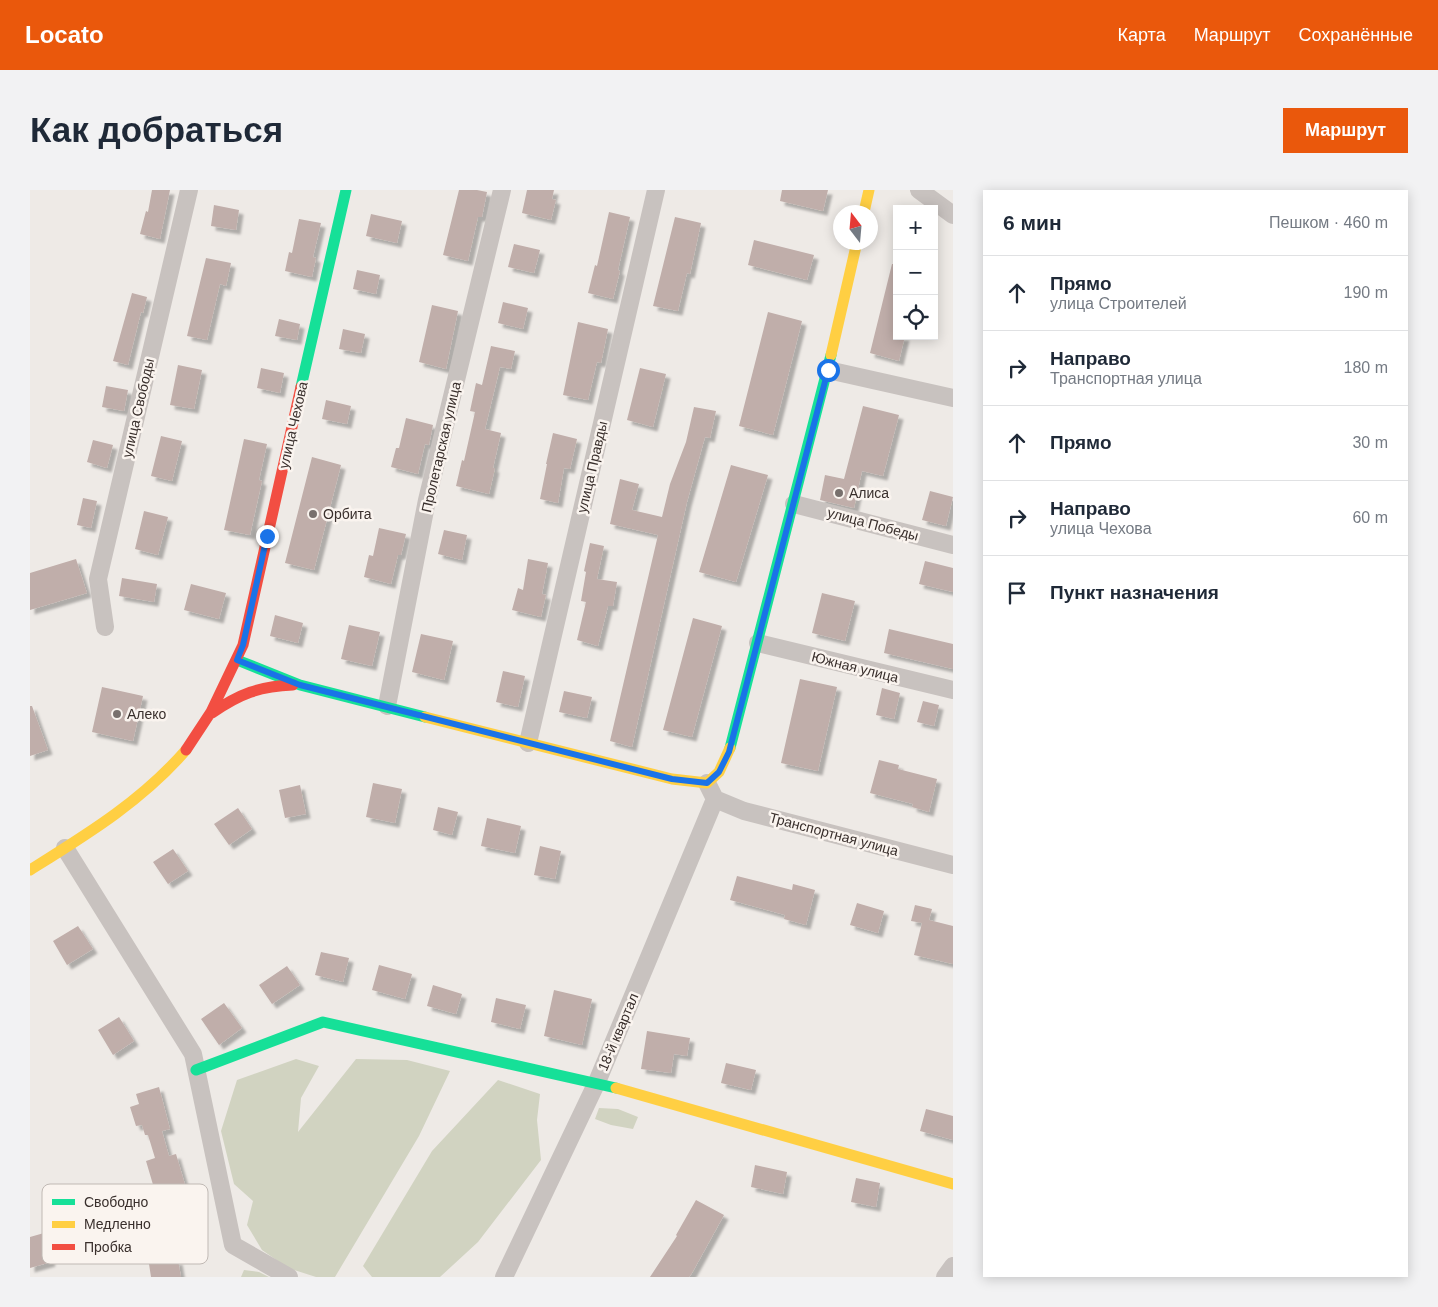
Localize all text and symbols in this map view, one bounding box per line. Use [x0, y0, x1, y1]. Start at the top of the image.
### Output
text: Locato [25, 21, 104, 48]
text: Карта [1118, 25, 1166, 45]
text: Маршрут [1194, 25, 1270, 45]
text: Сохранённые [1298, 25, 1413, 45]
button: Маршрут [1283, 108, 1408, 153]
text: Как добраться [30, 110, 283, 149]
north arrow [833, 205, 878, 250]
map controls [893, 205, 938, 340]
button: + [893, 205, 938, 250]
text: 6 мин [1003, 211, 1062, 234]
text: Пешком · 460 m [1269, 214, 1388, 231]
button: − [893, 250, 938, 295]
text: Прямо [1050, 273, 1112, 294]
icon: ahead [1003, 279, 1031, 307]
text: 190 m [1344, 284, 1388, 301]
button: locate [893, 295, 938, 340]
text: улица Строителей [1050, 295, 1187, 312]
text: Направо [1050, 348, 1131, 369]
icon: right [1003, 354, 1031, 382]
street label: улица Свободы [119, 357, 157, 459]
route start [817, 359, 840, 382]
text: 180 m [1344, 359, 1388, 376]
text: Транспортная улица [1050, 370, 1202, 387]
street label: улица Чехова [275, 380, 311, 470]
street label: Пролетарская улица [418, 380, 464, 514]
street label: улица Правды [574, 420, 610, 514]
icon: ahead [1003, 429, 1031, 457]
text: Прямо [1050, 432, 1112, 453]
text: 30 m [1352, 434, 1388, 451]
place label: Алиса [849, 485, 889, 501]
marker: Алиса [833, 487, 845, 499]
text: Направо [1050, 498, 1131, 519]
street label: улица Победы [826, 504, 920, 544]
icon: right [1003, 504, 1031, 532]
place label: Орбита [323, 506, 372, 522]
marker: Орбита [307, 508, 319, 520]
text: 60 m [1352, 509, 1388, 526]
text: улица Чехова [1050, 520, 1152, 537]
route end [256, 525, 279, 548]
icon: arrive [1003, 579, 1031, 607]
text: Пункт назначения [1050, 582, 1219, 603]
street label: Южная улица [810, 648, 900, 686]
place label: Алеко [127, 706, 167, 722]
marker: Алеко [111, 708, 123, 720]
street label: Транспортная улица [768, 809, 900, 859]
street label: 18-й квартал [594, 991, 642, 1073]
legend [42, 1184, 208, 1264]
text: Свободно [84, 1194, 149, 1210]
text: Медленно [84, 1216, 151, 1232]
text: Пробка [84, 1239, 132, 1255]

